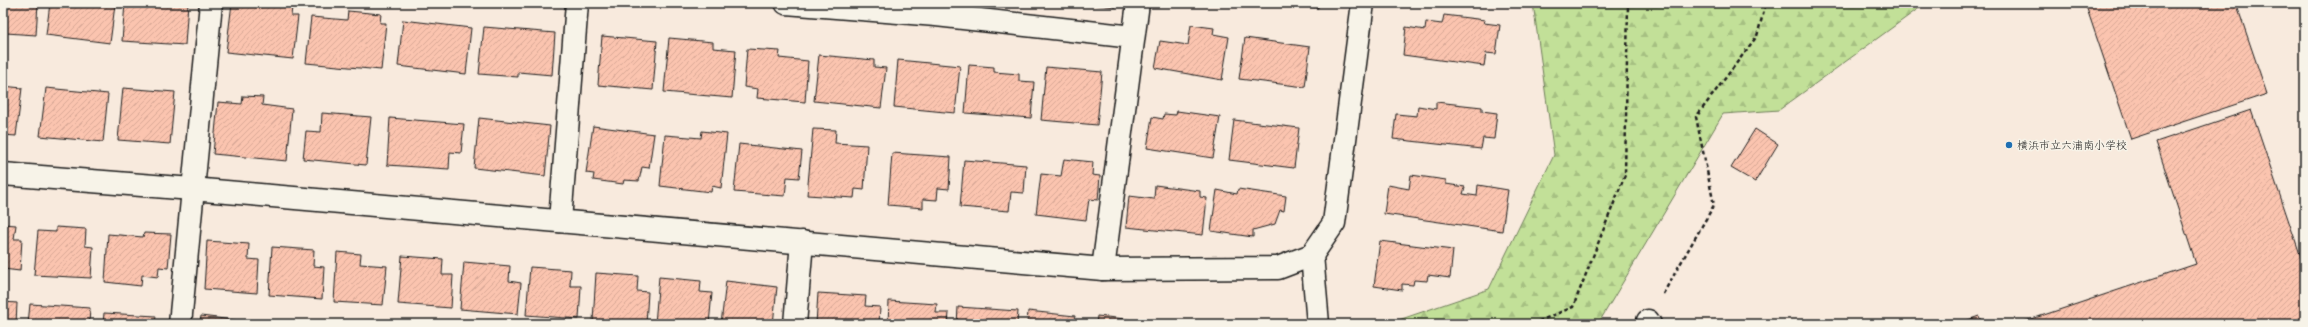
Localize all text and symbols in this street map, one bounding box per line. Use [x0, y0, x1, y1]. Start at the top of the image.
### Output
place label: 横浜市立六浦南小学校 [2017, 138, 2127, 152]
marker: 横浜市立六浦南小学校 [2004, 140, 2014, 150]

